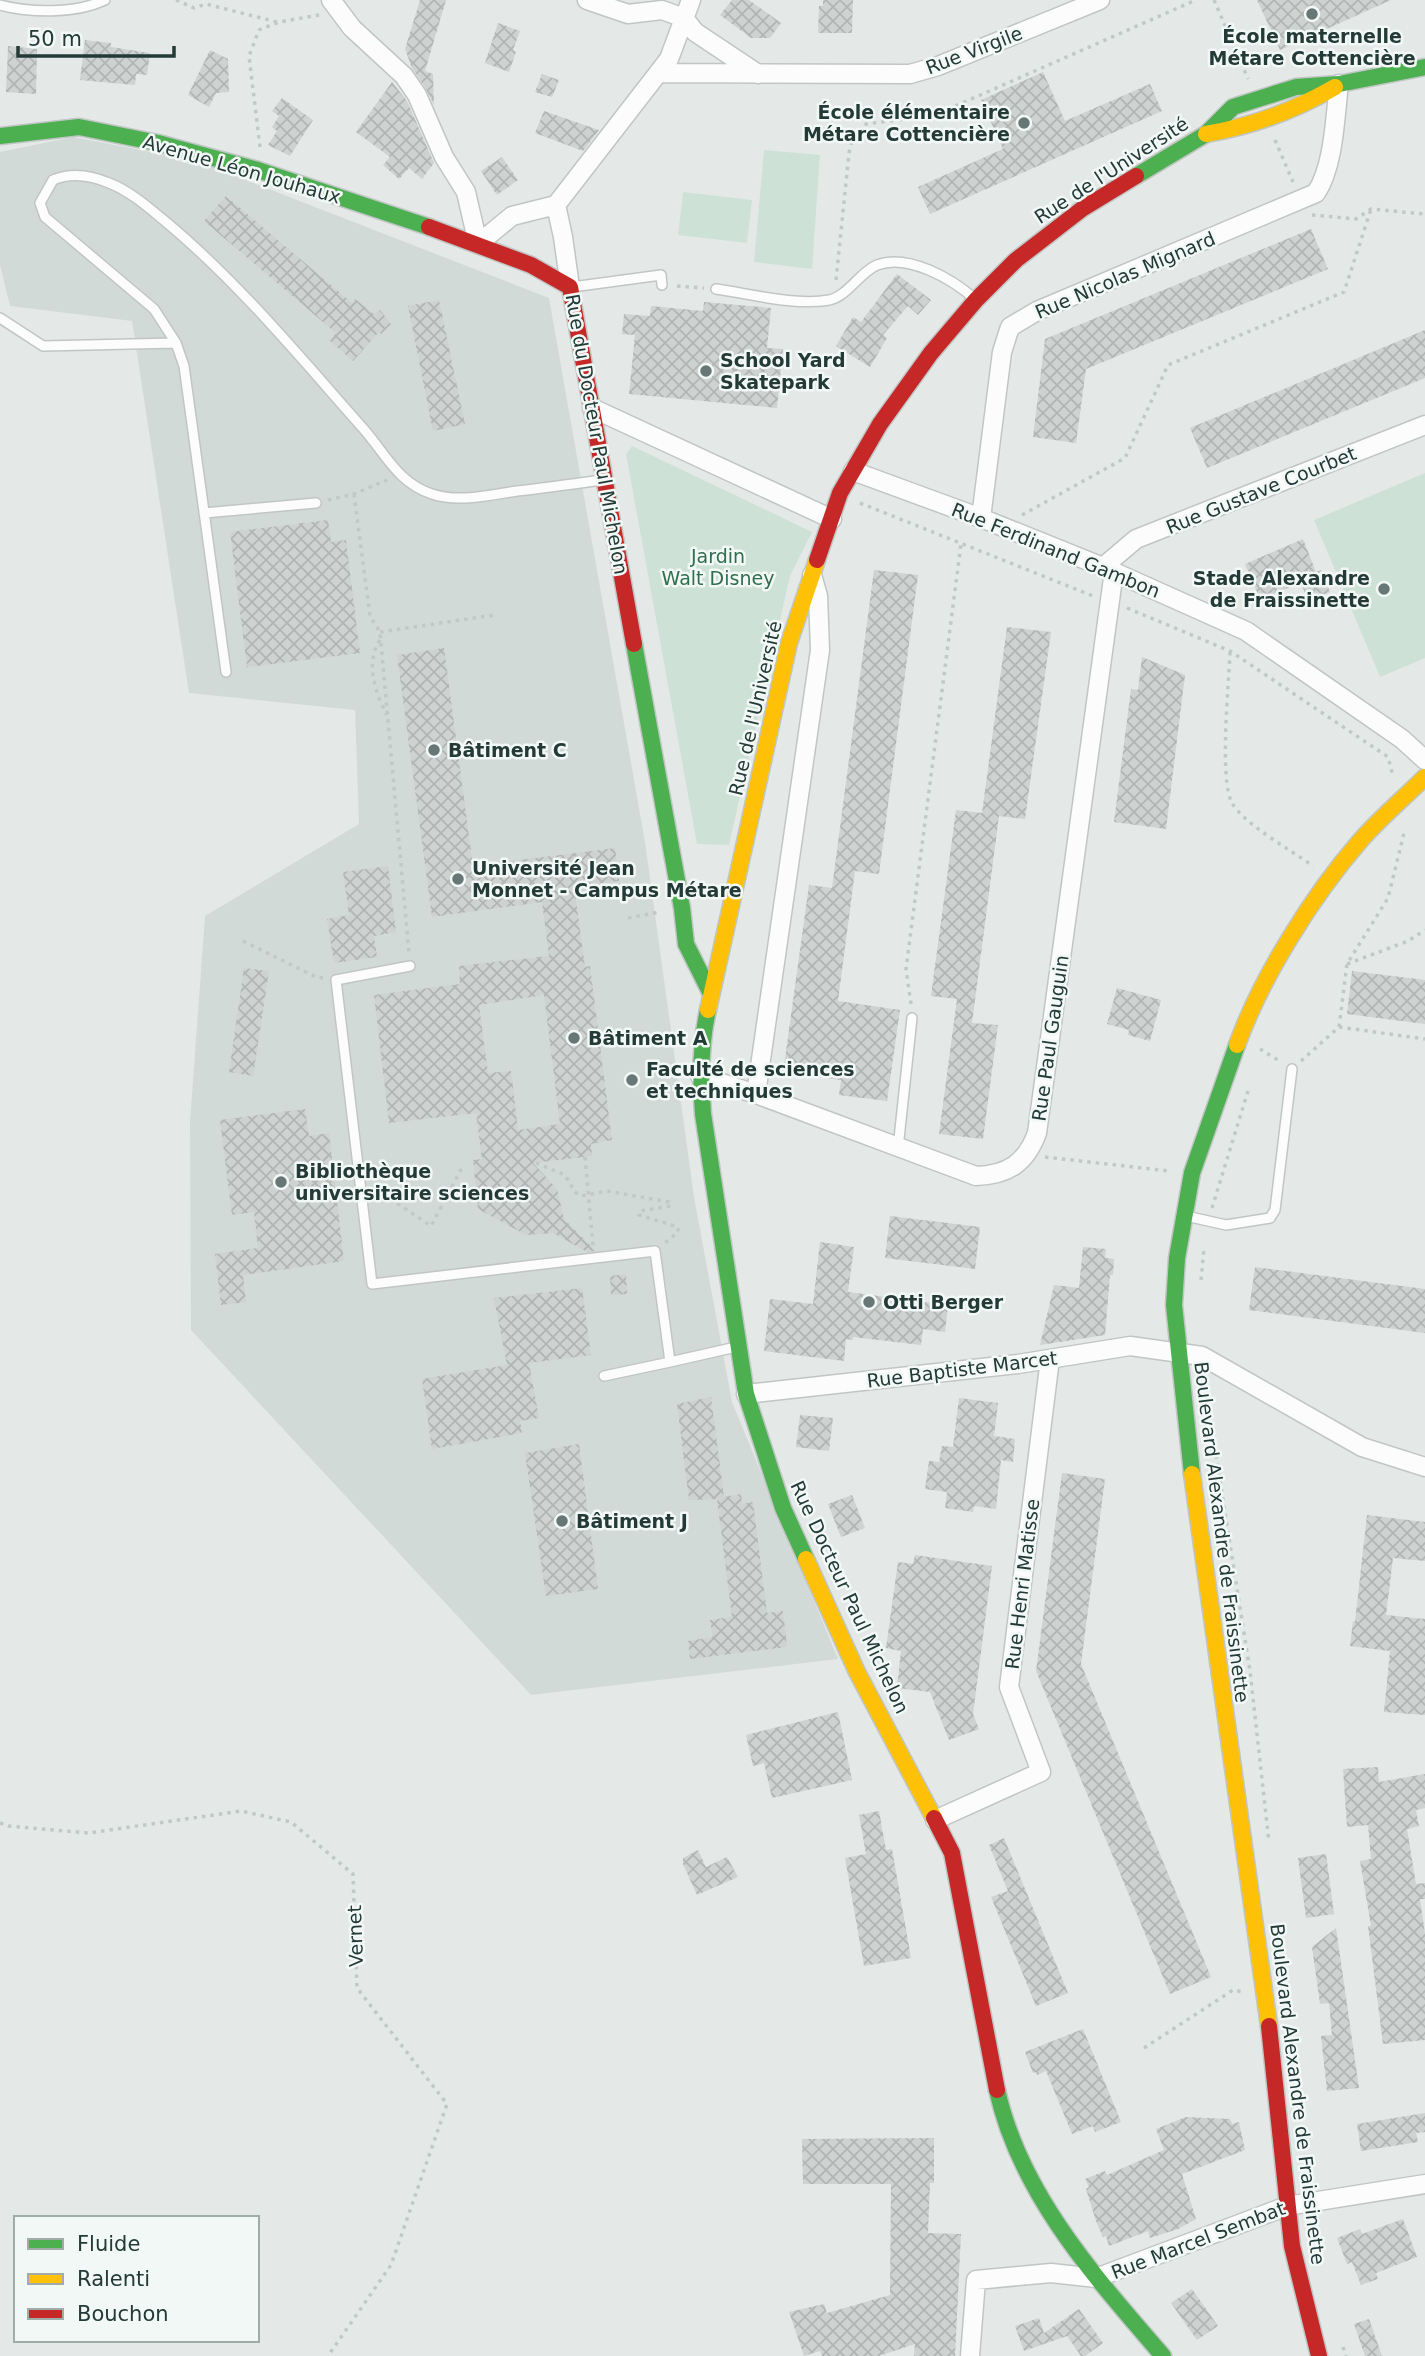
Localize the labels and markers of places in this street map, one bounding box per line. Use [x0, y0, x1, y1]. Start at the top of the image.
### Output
marker: École maternelle Métare Cottencière [1304, 6, 1320, 22]
place label: École maternelle Métare Cottencière [1208, 25, 1416, 69]
place label: École élémentaire Métare Cottencière [803, 101, 1010, 145]
marker: École élémentaire Métare Cottencière [1016, 115, 1032, 131]
place label: School Yard Skatepark [720, 349, 846, 393]
marker: School Yard Skatepark [698, 363, 714, 379]
place label: Stade Alexandre de Fraissinette [1193, 567, 1370, 611]
marker: Stade Alexandre de Fraissinette [1376, 581, 1392, 597]
place label: Bâtiment C [448, 739, 567, 761]
marker: Bâtiment C [426, 742, 442, 758]
place label: Université Jean Monnet - Campus Métare [472, 857, 742, 901]
marker: Université Jean Monnet - Campus Métare [450, 871, 466, 887]
place label: Bâtiment A [588, 1027, 708, 1049]
marker: Bâtiment A [566, 1030, 582, 1046]
place label: Faculté de sciences et techniques [646, 1058, 855, 1102]
marker: Faculté de sciences et techniques [624, 1072, 640, 1088]
place label: Bibliothèque universitaire sciences [295, 1160, 529, 1204]
marker: Bibliothèque universitaire sciences [273, 1174, 289, 1190]
place label: Otti Berger [883, 1291, 1004, 1313]
marker: Otti Berger [861, 1294, 877, 1310]
place label: Bâtiment J [576, 1510, 688, 1532]
marker: Bâtiment J [554, 1513, 570, 1529]

